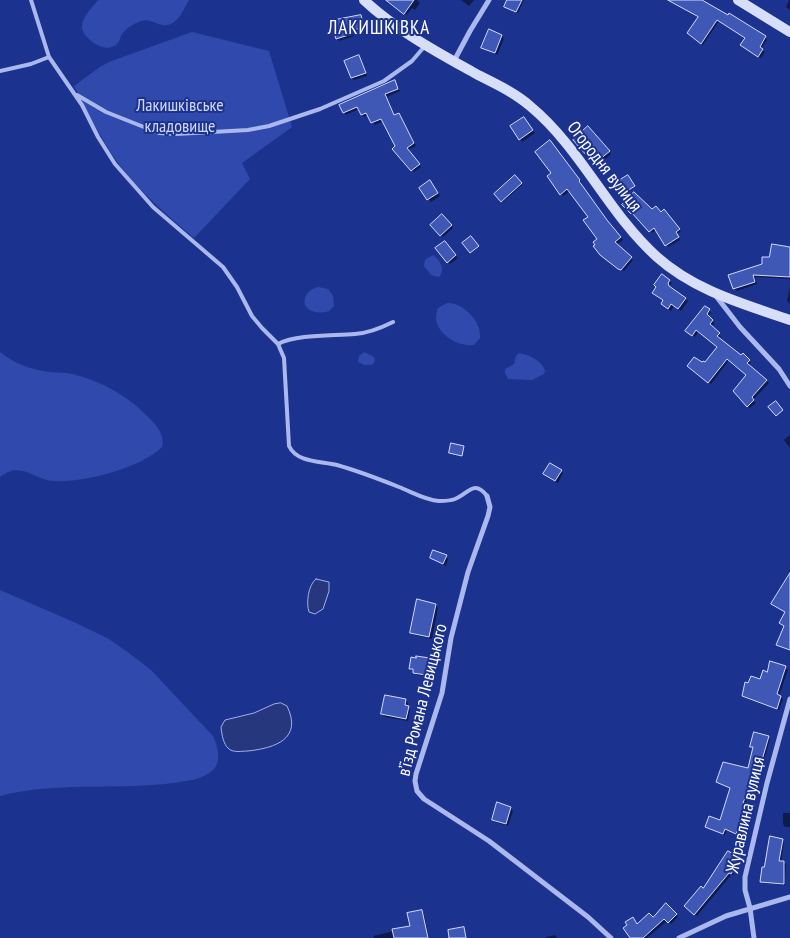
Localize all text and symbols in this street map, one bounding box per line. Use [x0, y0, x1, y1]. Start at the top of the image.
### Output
district label: ЛАКИШКІВКА [326, 18, 432, 40]
park label: Лакишківське кладовище [136, 95, 224, 138]
street label: Огородня вулиця [562, 117, 646, 217]
street label: в’їзд Романа Левицького [394, 622, 452, 778]
street label: Журавлина вулиця [722, 755, 770, 875]

